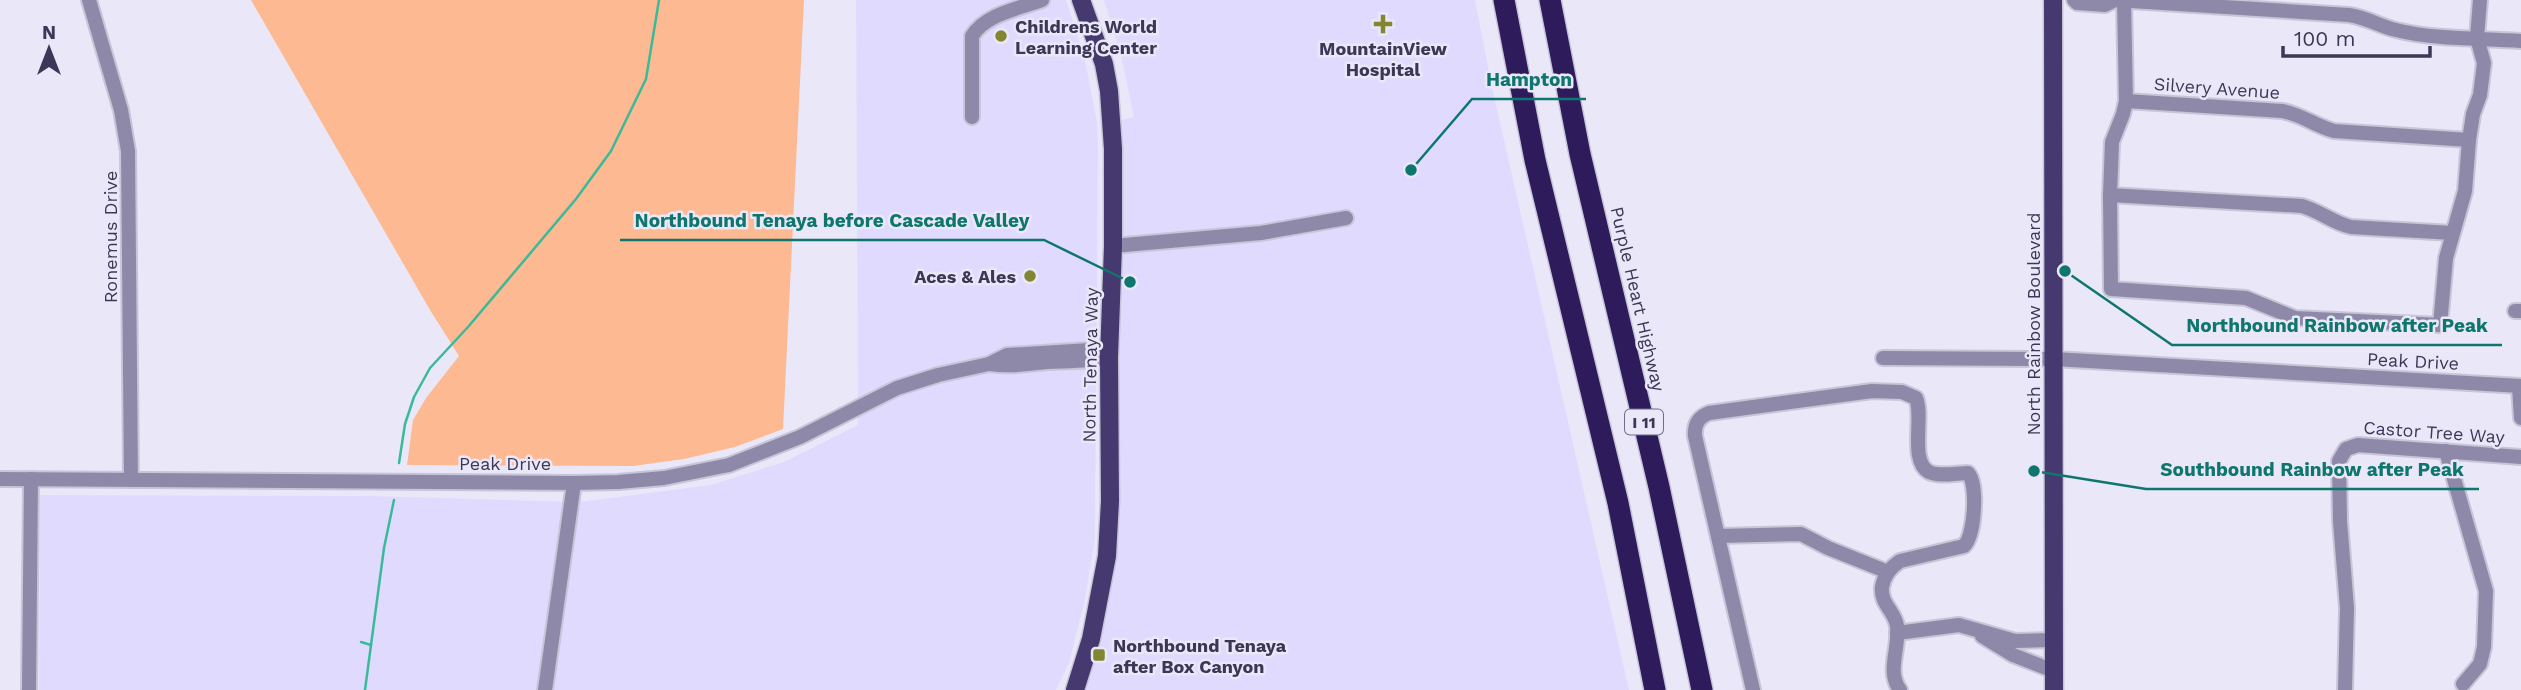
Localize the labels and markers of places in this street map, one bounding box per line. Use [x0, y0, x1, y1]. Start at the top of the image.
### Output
marker: MountainView Hospital [1373, 14, 1393, 34]
place label: Childrens World Learning Center [1015, 16, 1157, 58]
marker: Childrens World Learning Center [993, 28, 1009, 44]
place label: MountainView Hospital [1319, 38, 1448, 80]
callout: Hampton [1472, 59, 1586, 99]
callout: Northbound Tenaya before Cascade Valley [620, 200, 1044, 240]
place label: Aces & Ales [914, 266, 1016, 287]
marker: Aces & Ales [1022, 268, 1038, 284]
callout: Northbound Rainbow after Peak [2172, 305, 2502, 345]
callout: Southbound Rainbow after Peak [2146, 449, 2479, 489]
place label: Northbound Tenaya after Box Canyon [1113, 635, 1287, 677]
marker: Northbound Tenaya after Box Canyon [1091, 647, 1107, 663]

